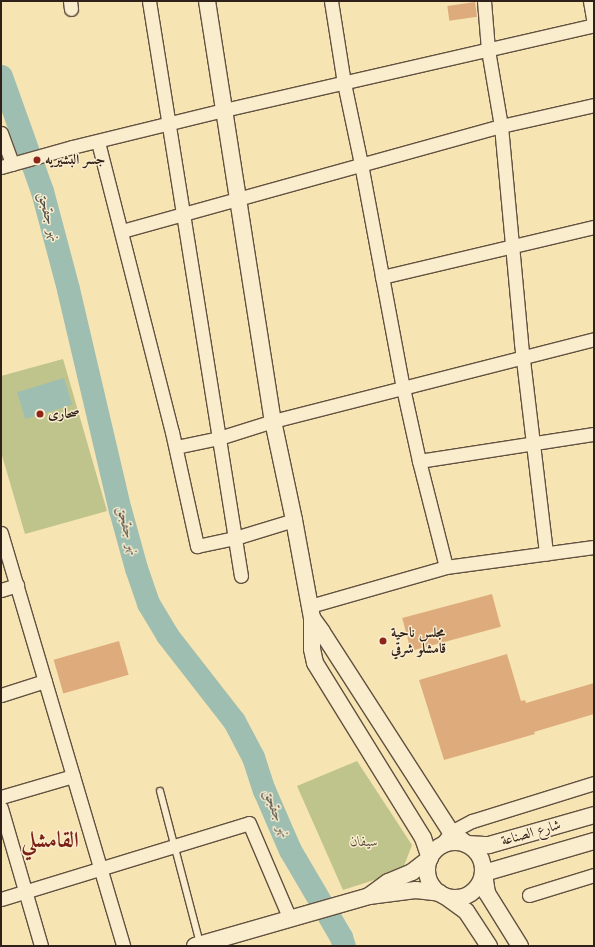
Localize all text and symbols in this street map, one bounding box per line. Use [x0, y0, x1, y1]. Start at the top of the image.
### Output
place label: جسر البشيريه [45, 152, 105, 168]
marker: جسر البشيريه [32, 155, 42, 165]
water label: نهر جقجق [32, 190, 64, 244]
place label: صحارى [48, 406, 80, 422]
marker: صحارى [35, 409, 45, 419]
water label: نهر جقجق [111, 504, 143, 558]
place label: مجلس ناحية قامشلو شرقي [391, 625, 446, 658]
marker: مجلس ناحية قامشلو شرقي [378, 636, 388, 646]
water label: نهر جقجق [258, 787, 294, 841]
street label: شارع الصناعة [499, 816, 563, 850]
district label: القامشلي [21, 829, 79, 855]
park label: سيفان [350, 834, 378, 850]

